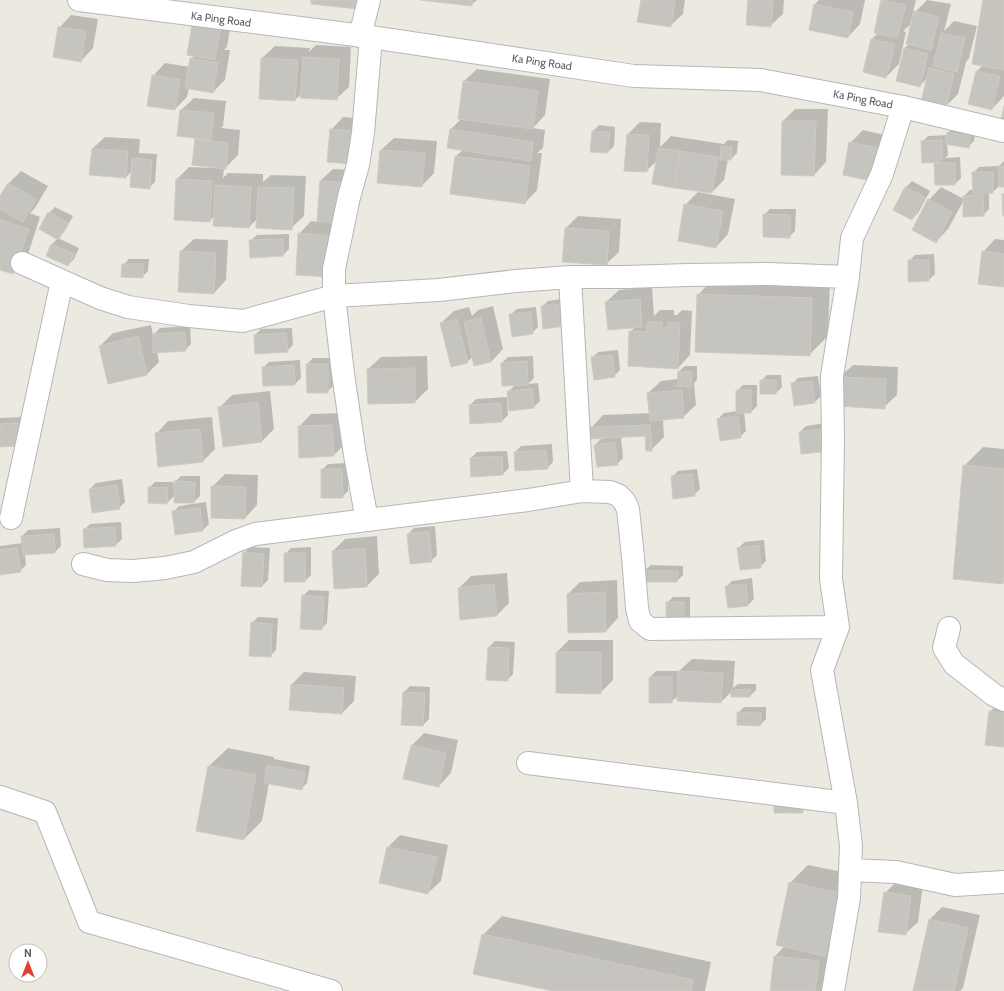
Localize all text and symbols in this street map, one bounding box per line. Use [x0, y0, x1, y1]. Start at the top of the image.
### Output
street label: Ka Ping Road [190, 8, 252, 30]
street label: Ka Ping Road [511, 51, 573, 73]
street label: Ka Ping Road [832, 86, 894, 112]
north arrow [8, 943, 48, 983]
text: N [24, 946, 32, 960]

